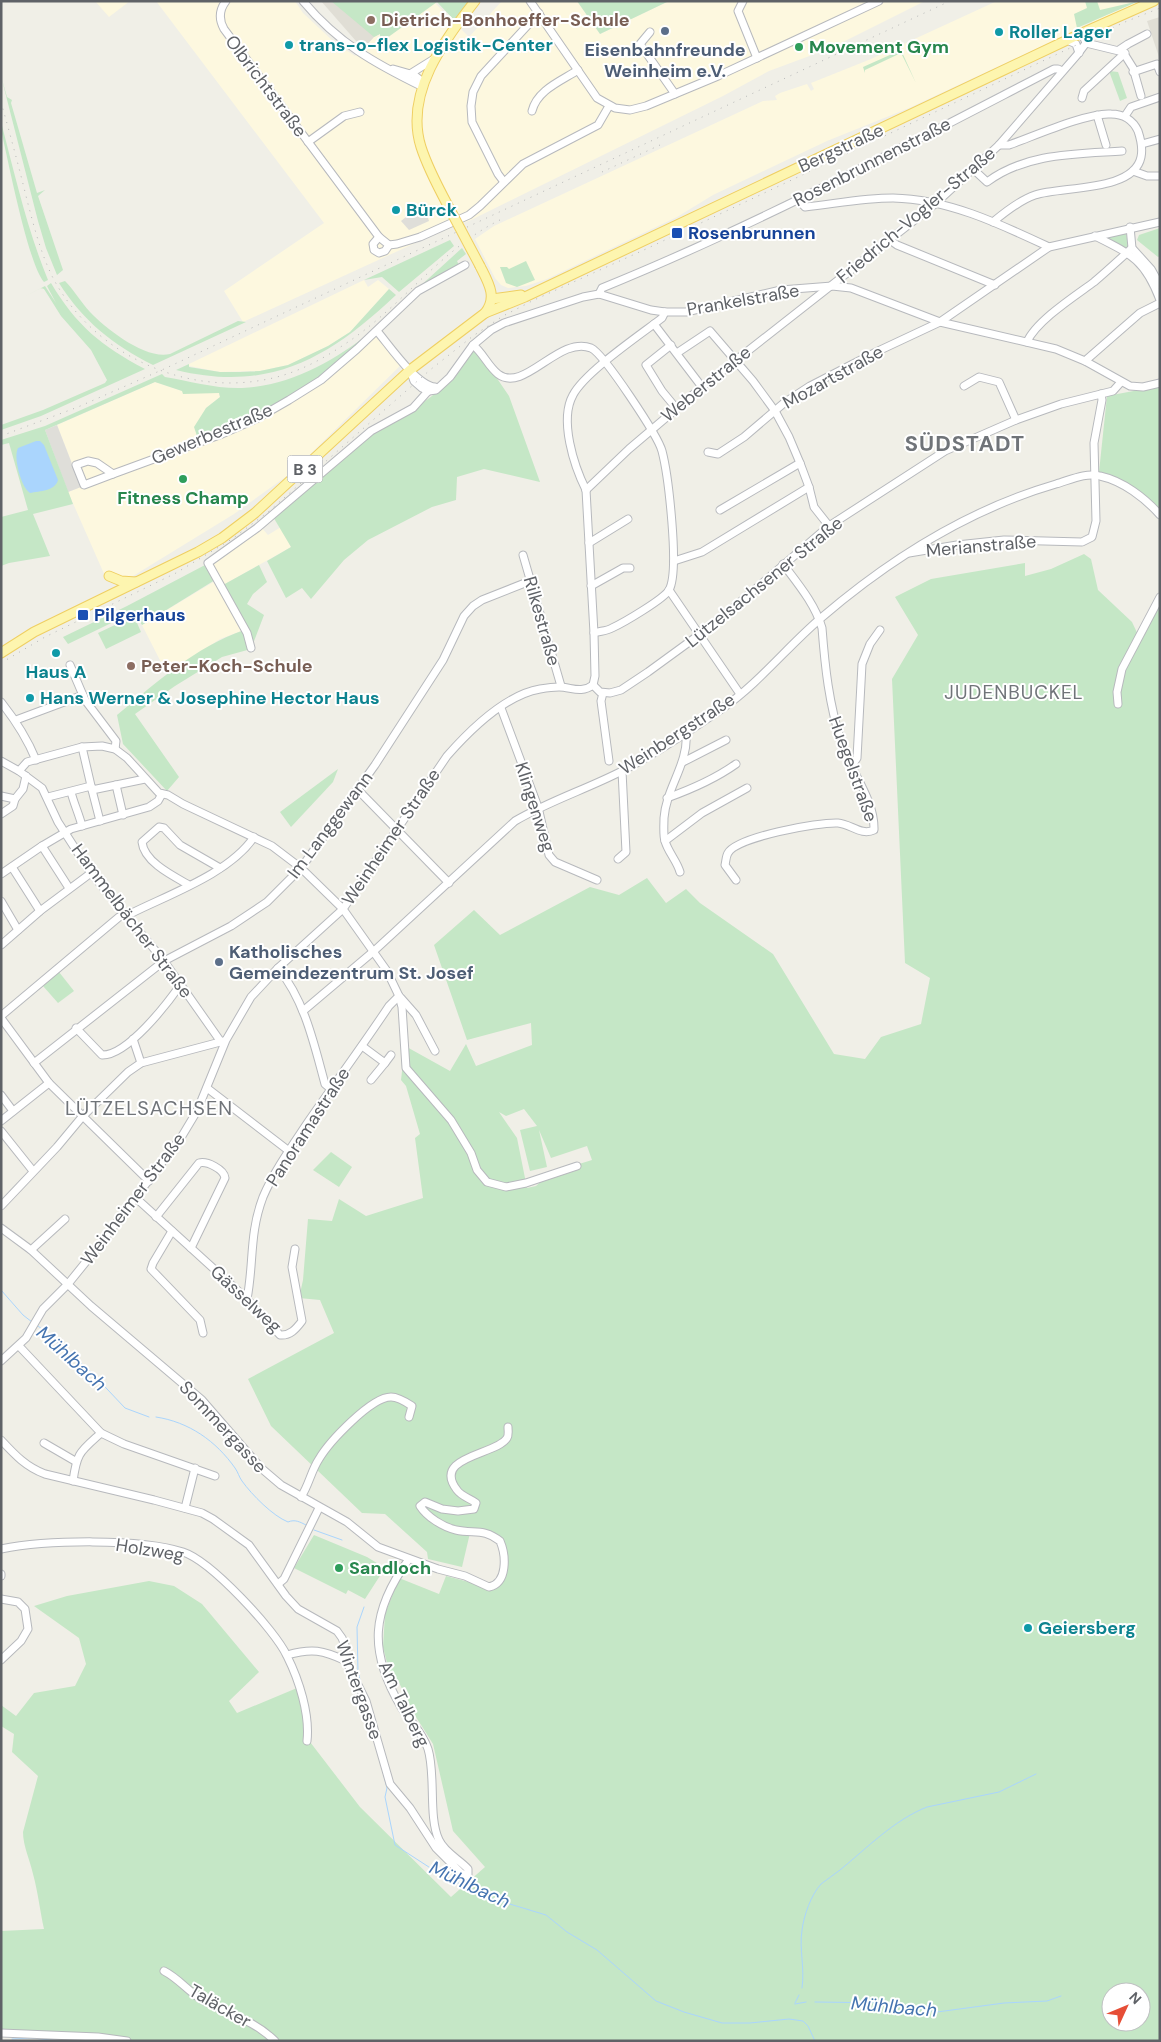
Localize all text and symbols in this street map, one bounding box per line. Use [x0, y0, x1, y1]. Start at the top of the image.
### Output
place label: Dietrich-Bonhoeffer-Schule [381, 8, 630, 32]
marker: Dietrich-Bonhoeffer-Schule [365, 14, 377, 26]
place label: Roller Lager [1009, 20, 1112, 44]
marker: Eisenbahnfreunde Weinheim e.V. [659, 25, 671, 37]
marker: Roller Lager [993, 26, 1005, 38]
street label: Olbrichtstraße [220, 30, 312, 142]
place label: trans-o-flex Logistik-Center [299, 33, 553, 57]
place label: Movement Gym [809, 35, 949, 59]
place label: Eisenbahnfreunde Weinheim e.V. [584, 38, 746, 83]
marker: trans-o-flex Logistik-Center [283, 39, 295, 51]
marker: Movement Gym [793, 41, 805, 53]
street label: Rosenbrunnenstraße [789, 112, 955, 212]
street label: Bergstraße [794, 118, 888, 178]
street label: Friedrich-Vogler-Straße [832, 141, 1000, 289]
place label: Bürck [406, 198, 458, 222]
marker: Bürck [390, 204, 402, 216]
place label: Rosenbrunnen [688, 221, 816, 245]
marker: Rosenbrunnen [670, 226, 684, 240]
street label: Prankelstraße [685, 278, 801, 322]
street label: Mozartstraße [778, 339, 888, 415]
street label: Weberstraße [656, 340, 756, 428]
street label: Gewerbestraße [148, 398, 276, 470]
district label: SÜDSTADT [905, 429, 1025, 458]
road number: B 3 [288, 456, 322, 482]
marker: Fitness Champ [177, 473, 189, 485]
place label: Fitness Champ [117, 486, 249, 510]
street label: Lützelsachsener Straße [680, 511, 848, 653]
street label: Merianstraße [925, 529, 1037, 563]
street label: Rilkestraße [518, 574, 566, 668]
place label: Pilgerhaus [94, 603, 186, 627]
marker: Pilgerhaus [76, 608, 90, 622]
marker: Haus A [50, 647, 62, 659]
place label: Peter-Koch-Schule [141, 654, 313, 678]
place label: Haus A [25, 660, 87, 684]
marker: Peter-Koch-Schule [125, 660, 137, 672]
district label: JUDENBUCKEL [944, 680, 1084, 705]
place label: Hans Werner & Josephine Hector Haus [40, 686, 380, 710]
street label: Weinbergstraße [615, 688, 739, 780]
marker: Hans Werner & Josephine Hector Haus [24, 692, 36, 704]
street label: Huegelstraße [823, 713, 883, 825]
street label: Klingenweg [509, 759, 561, 855]
street label: Weinheimer Straße [336, 764, 446, 910]
street label: Im Langgewann [282, 767, 378, 883]
street label: Hammelbächer Straße [66, 839, 198, 1003]
place label: Katholisches Gemeindezentrum St. Josef [229, 940, 474, 985]
marker: Katholisches Gemeindezentrum St. Josef [213, 956, 225, 968]
street label: Panoramastraße [261, 1063, 355, 1191]
district label: LÜTZELSACHSEN [65, 1095, 233, 1121]
street label: Weinheimer Straße [75, 1128, 191, 1270]
street label: Gässelweg [205, 1260, 287, 1338]
water label: Mühlbach [31, 1320, 112, 1397]
street label: Sommergasse [174, 1376, 272, 1478]
street label: Holzweg [114, 1533, 186, 1567]
place label: Sandloch [349, 1556, 431, 1580]
marker: Sandloch [333, 1562, 345, 1574]
place label: Geiersberg [1038, 1616, 1136, 1640]
marker: Geiersberg [1022, 1622, 1034, 1634]
street label: Wintergasse [330, 1637, 388, 1743]
street label: Am Talberg [373, 1657, 435, 1751]
water label: Mühlbach [425, 1855, 514, 1914]
street label: Taläcker [185, 1979, 256, 2034]
north arrow [1101, 1982, 1151, 2032]
text: N [1125, 1988, 1145, 2008]
water label: Mühlbach [850, 1990, 938, 2023]

